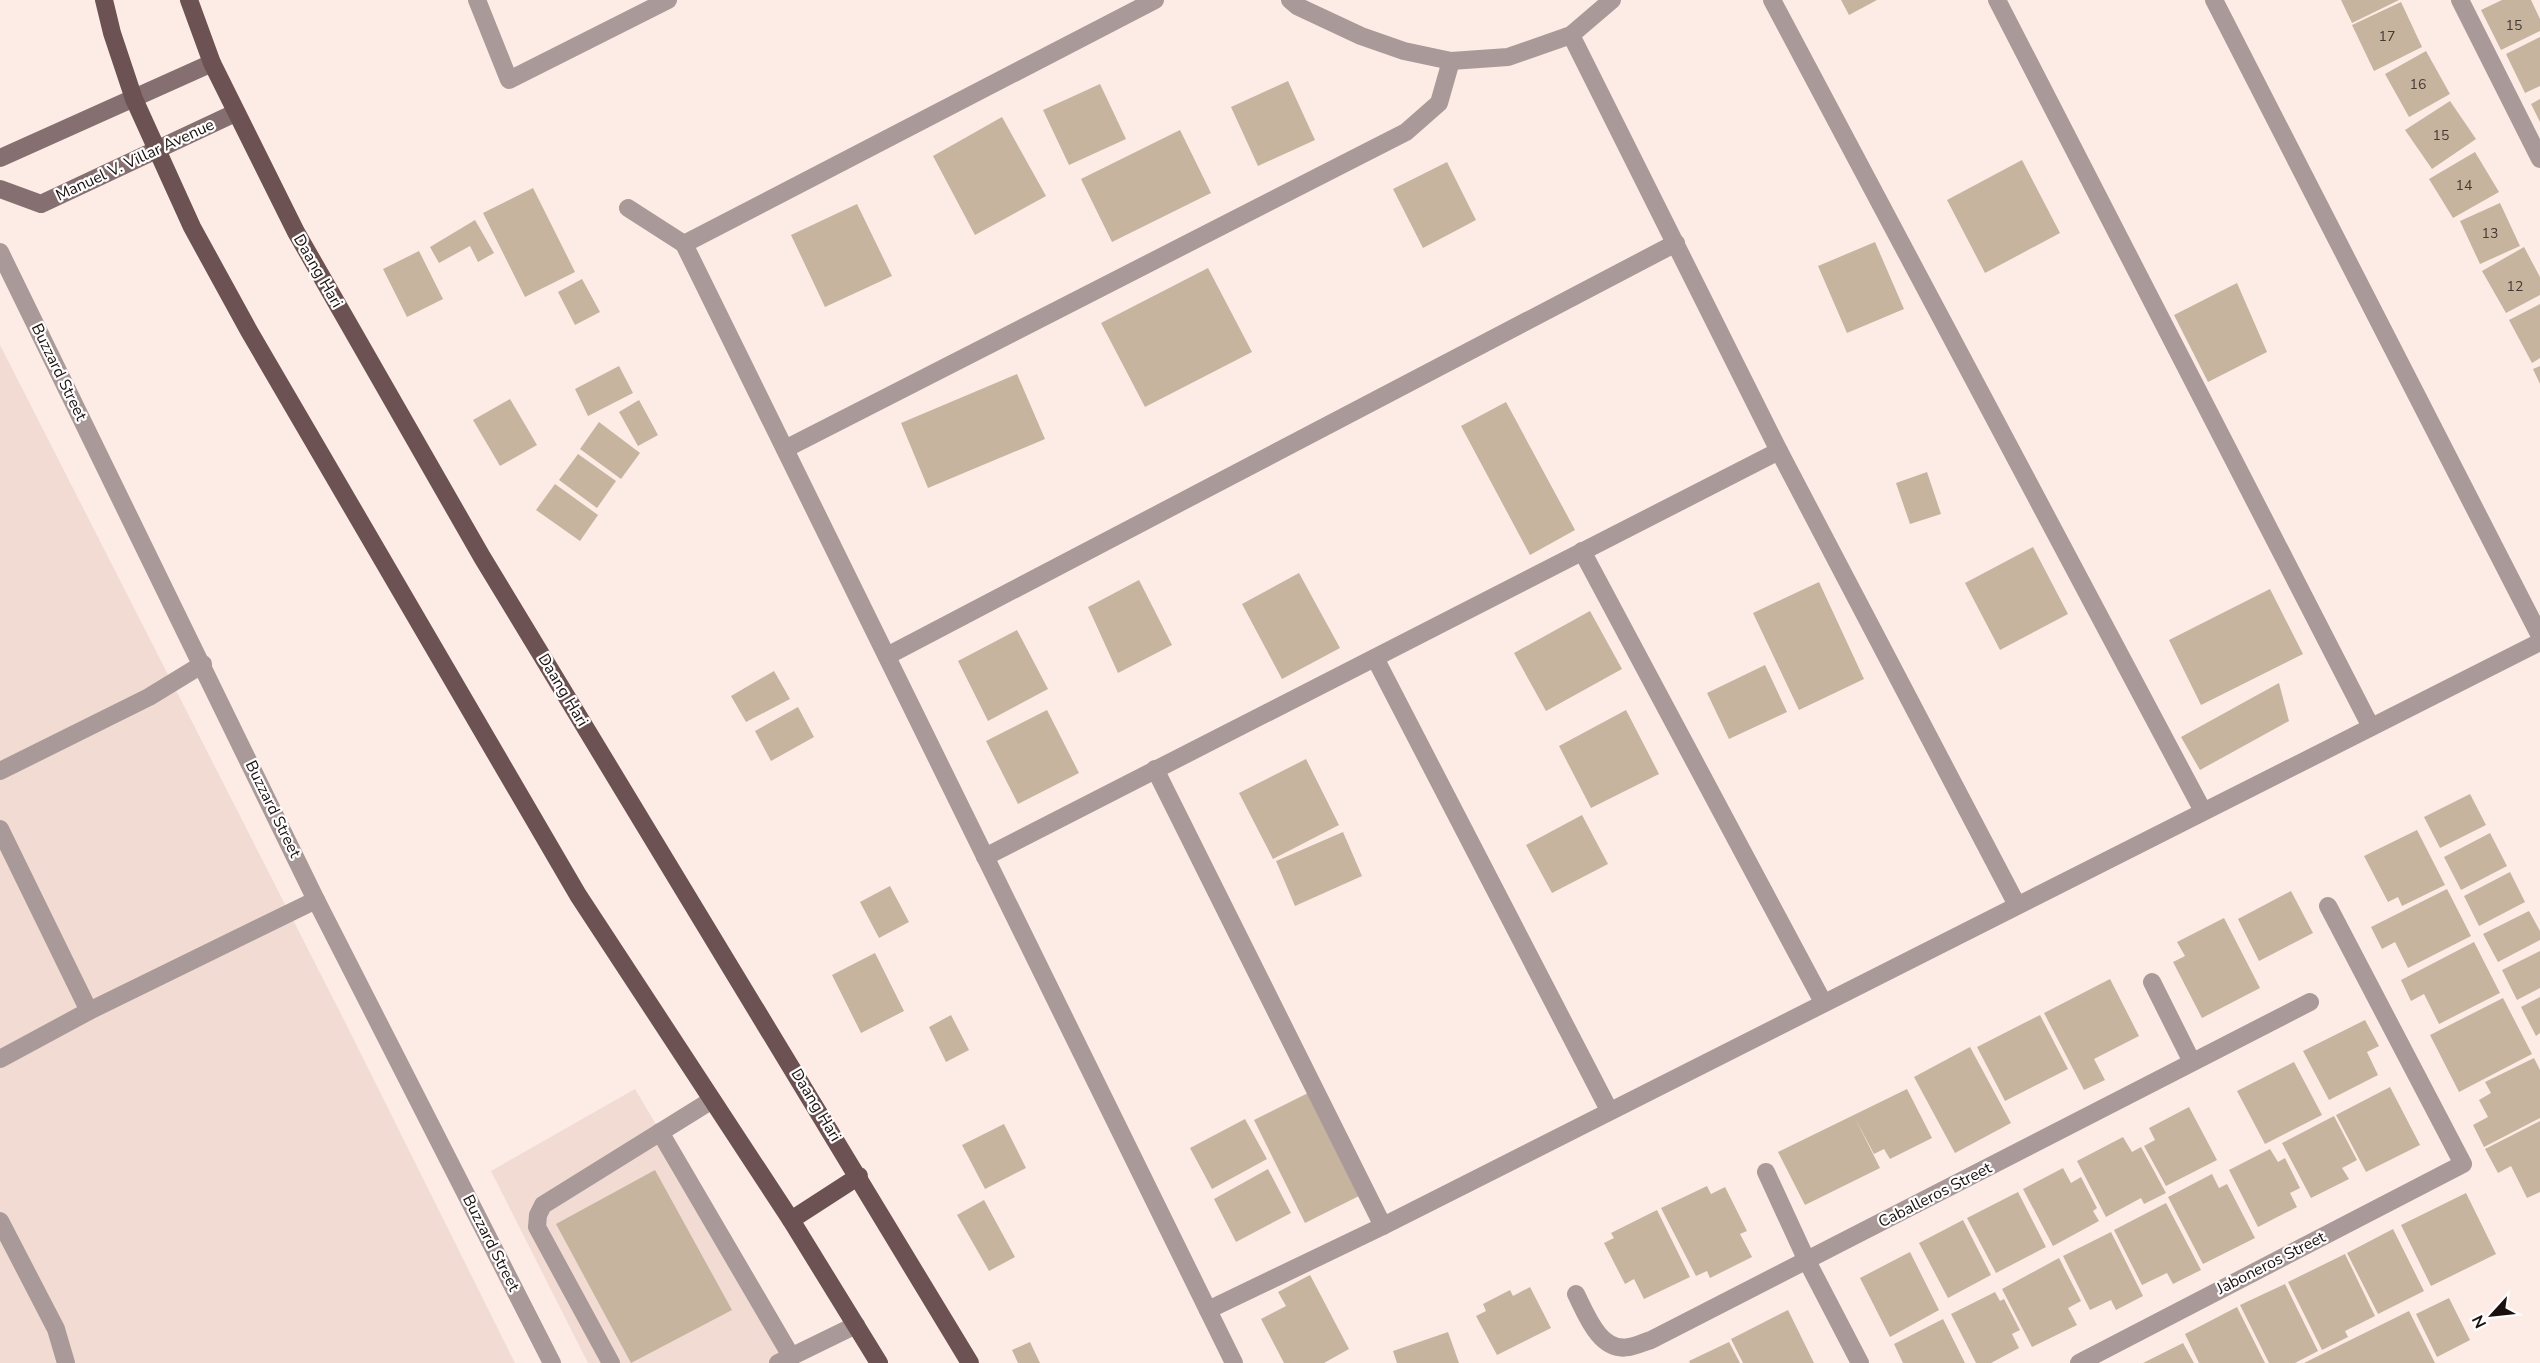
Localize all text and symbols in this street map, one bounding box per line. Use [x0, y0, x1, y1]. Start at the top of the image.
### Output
house number: 15 [2506, 16, 2522, 35]
house number: 17 [2379, 27, 2395, 46]
house number: 16 [2410, 75, 2426, 94]
street label: Manuel V. Villar Avenue [52, 114, 218, 206]
house number: 15 [2433, 126, 2449, 145]
house number: 14 [2456, 176, 2472, 195]
house number: 13 [2482, 224, 2498, 243]
street label: Daang Hari [288, 230, 348, 312]
house number: 12 [2507, 277, 2523, 296]
street label: Buzzard Street [26, 320, 92, 425]
street label: Daang Hari [533, 649, 593, 731]
street label: Buzzard Street [240, 757, 306, 862]
street label: Daang Hari [786, 1064, 846, 1146]
street label: Caballeros Street [1874, 1157, 1996, 1233]
street label: Buzzard Street [457, 1191, 525, 1295]
street label: Jaboneros Street [2212, 1226, 2330, 1300]
north arrow [2462, 1285, 2522, 1345]
text: N [2467, 1311, 2492, 1332]

